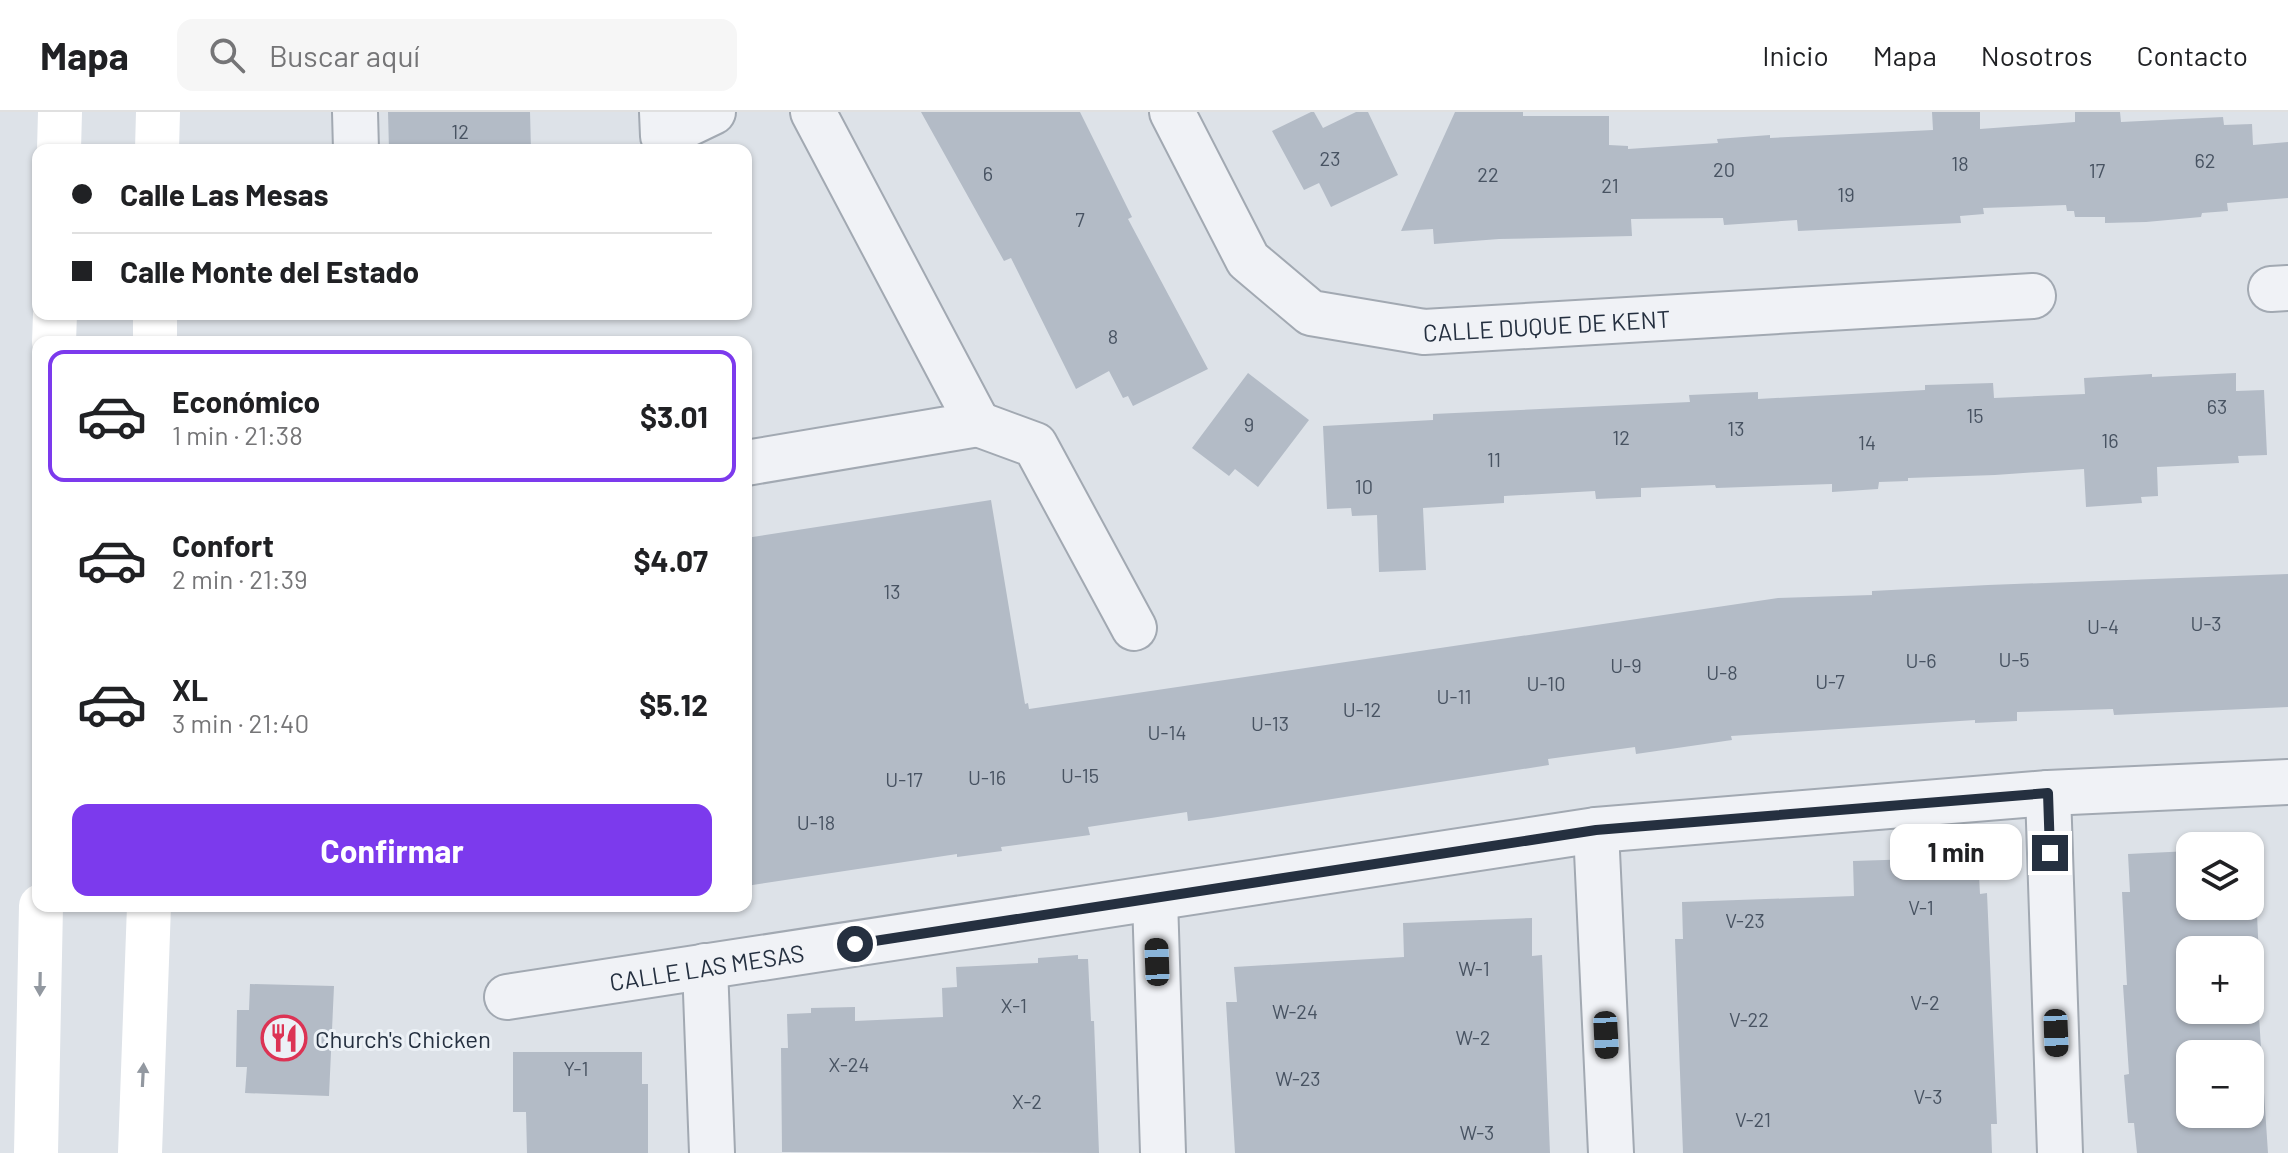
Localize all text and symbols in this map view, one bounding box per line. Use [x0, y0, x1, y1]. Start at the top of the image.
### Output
search box [177, 19, 737, 91]
text: Mapa [40, 32, 129, 78]
icon: search [205, 33, 249, 77]
text: Buscar aquí [269, 37, 420, 73]
text: Inicio [1762, 38, 1829, 72]
text: Mapa [1873, 38, 1937, 72]
text: Nosotros [1981, 38, 2093, 72]
text: Contacto [2137, 38, 2248, 72]
house number: 12 [451, 119, 469, 143]
house number: 23 [1320, 146, 1340, 170]
house number: 62 [2194, 148, 2216, 172]
house number: 18 [1951, 151, 1969, 175]
house number: 20 [1713, 157, 1735, 181]
house number: 17 [2089, 158, 2106, 182]
house number: 6 [983, 161, 993, 185]
house number: 22 [1477, 162, 1499, 186]
house number: 21 [1601, 173, 1619, 197]
text: Calle Las Mesas [120, 176, 329, 212]
house number: 19 [1837, 182, 1855, 206]
house number: 7 [1075, 207, 1085, 231]
text: Calle Monte del Estado [120, 253, 419, 289]
street label: CALLE DUQUE DE KENT [1422, 303, 1671, 347]
house number: 8 [1108, 324, 1118, 348]
icon: car [76, 380, 148, 452]
text: Económico [172, 383, 320, 419]
house number: 63 [2207, 394, 2227, 418]
text: $3.01 [640, 398, 708, 434]
house number: 15 [1966, 403, 1984, 427]
house number: 9 [1244, 412, 1254, 436]
house number: 13 [1727, 416, 1745, 440]
text: 1 min · 21:38 [172, 419, 303, 450]
house number: 12 [1612, 425, 1630, 449]
house number: 16 [2101, 428, 2119, 452]
house number: 14 [1858, 430, 1876, 454]
house number: 11 [1487, 447, 1501, 471]
house number: 10 [1355, 474, 1373, 498]
icon: car [76, 524, 148, 596]
text: Confort [172, 527, 274, 563]
text: $4.07 [633, 542, 708, 578]
text: 2 min · 21:39 [172, 563, 308, 594]
house number: 13 [883, 579, 901, 603]
house number: U-3 [2190, 611, 2222, 635]
house number: U-4 [2087, 614, 2119, 638]
house number: U-5 [1998, 647, 2030, 671]
house number: U-6 [1905, 648, 1937, 672]
house number: U-9 [1610, 653, 1642, 677]
house number: U-8 [1706, 660, 1738, 684]
icon: car [76, 668, 148, 740]
house number: U-7 [1815, 669, 1845, 693]
text: XL [172, 671, 208, 707]
house number: U-10 [1526, 671, 1566, 695]
house number: U-11 [1437, 684, 1471, 708]
text: $5.12 [639, 686, 708, 722]
house number: U-12 [1343, 697, 1381, 721]
text: 3 min · 21:40 [172, 707, 309, 738]
house number: U-13 [1251, 711, 1289, 735]
house number: U-14 [1148, 720, 1186, 744]
house number: U-15 [1061, 763, 1099, 787]
house number: U-16 [968, 765, 1006, 789]
house number: U-17 [885, 767, 923, 791]
button: Confirmar [72, 804, 712, 896]
house number: U-18 [797, 810, 835, 834]
callout: 1 min [1890, 825, 2022, 881]
map controls [2176, 832, 2264, 1128]
button: layers [2176, 832, 2264, 920]
route end [2032, 835, 2068, 871]
text: 1 min [1928, 836, 1984, 867]
house number: V-1 [1908, 895, 1934, 919]
house number: V-23 [1725, 908, 1765, 932]
route start [837, 926, 873, 962]
button: + [2176, 936, 2264, 1024]
street label: CALLE LAS MESAS [607, 937, 806, 996]
car [1144, 938, 1170, 986]
house number: W-1 [1458, 956, 1490, 980]
one-way arrow [33, 972, 46, 997]
house number: V-2 [1910, 990, 1940, 1014]
house number: X-1 [1001, 993, 1027, 1017]
house number: W-24 [1272, 999, 1318, 1023]
house number: V-22 [1729, 1007, 1769, 1031]
car [2043, 1009, 2069, 1057]
car [1593, 1010, 1619, 1060]
restaurant icon: Church's Chicken [260, 1014, 308, 1062]
place label: Church's Chicken [315, 1024, 491, 1053]
house number: W-2 [1455, 1025, 1491, 1049]
button: − [2176, 1040, 2264, 1128]
house number: X-24 [829, 1052, 870, 1076]
house number: Y-1 [564, 1056, 588, 1080]
one-way arrow [137, 1062, 150, 1087]
house number: W-23 [1275, 1066, 1321, 1090]
house number: V-3 [1914, 1084, 1942, 1108]
house number: X-2 [1012, 1089, 1042, 1113]
house number: V-21 [1735, 1107, 1771, 1131]
house number: W-3 [1460, 1120, 1494, 1144]

